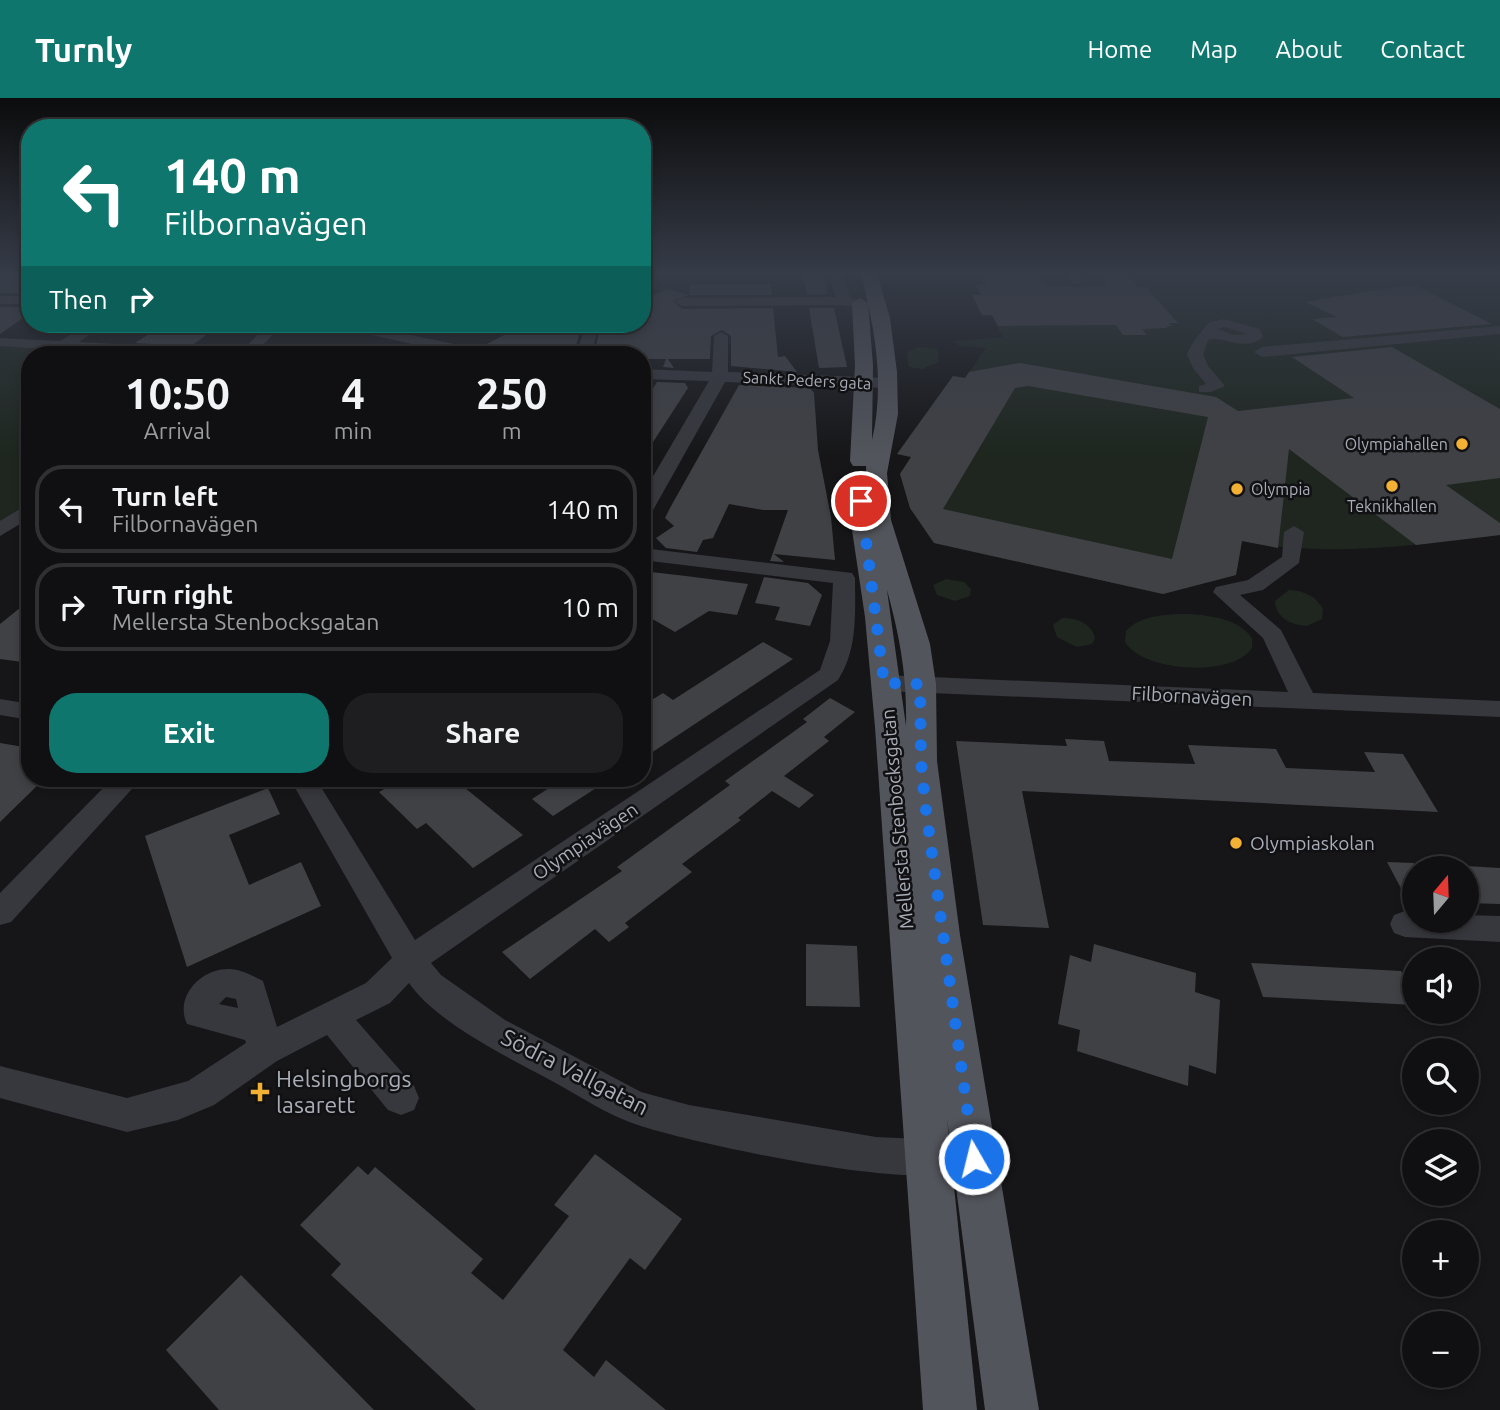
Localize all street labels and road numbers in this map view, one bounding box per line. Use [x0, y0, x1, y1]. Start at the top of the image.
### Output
street label: Sankt Peders gata [742, 368, 872, 392]
street label: Filbornavägen [1131, 682, 1253, 710]
street label: Mellersta Stenbocksgatan [876, 708, 918, 930]
street label: Olympiavägen [528, 798, 642, 884]
street label: Södra Vallgatan [497, 1024, 653, 1119]

